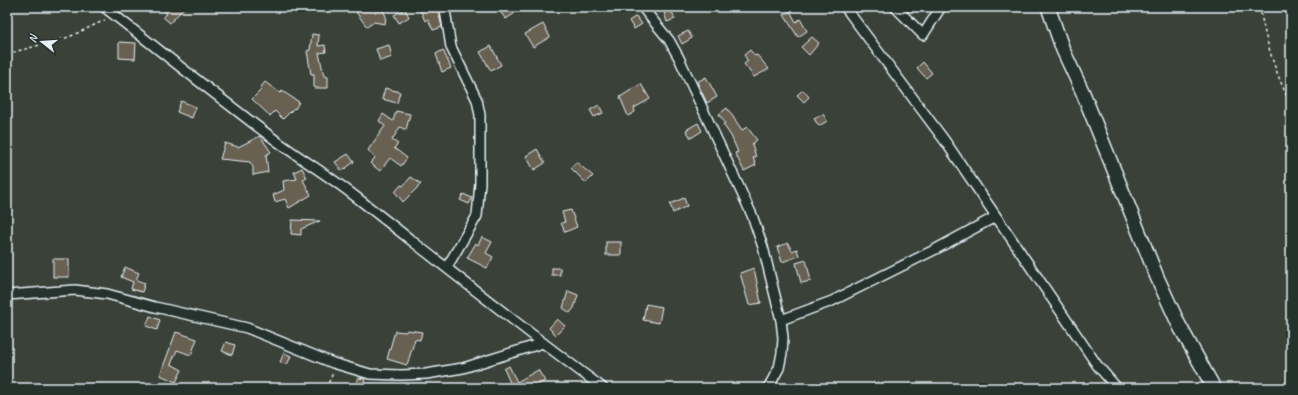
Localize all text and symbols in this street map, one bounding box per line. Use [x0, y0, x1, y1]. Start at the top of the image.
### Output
north arrow [22, 22, 62, 62]
text: N [25, 32, 41, 44]

